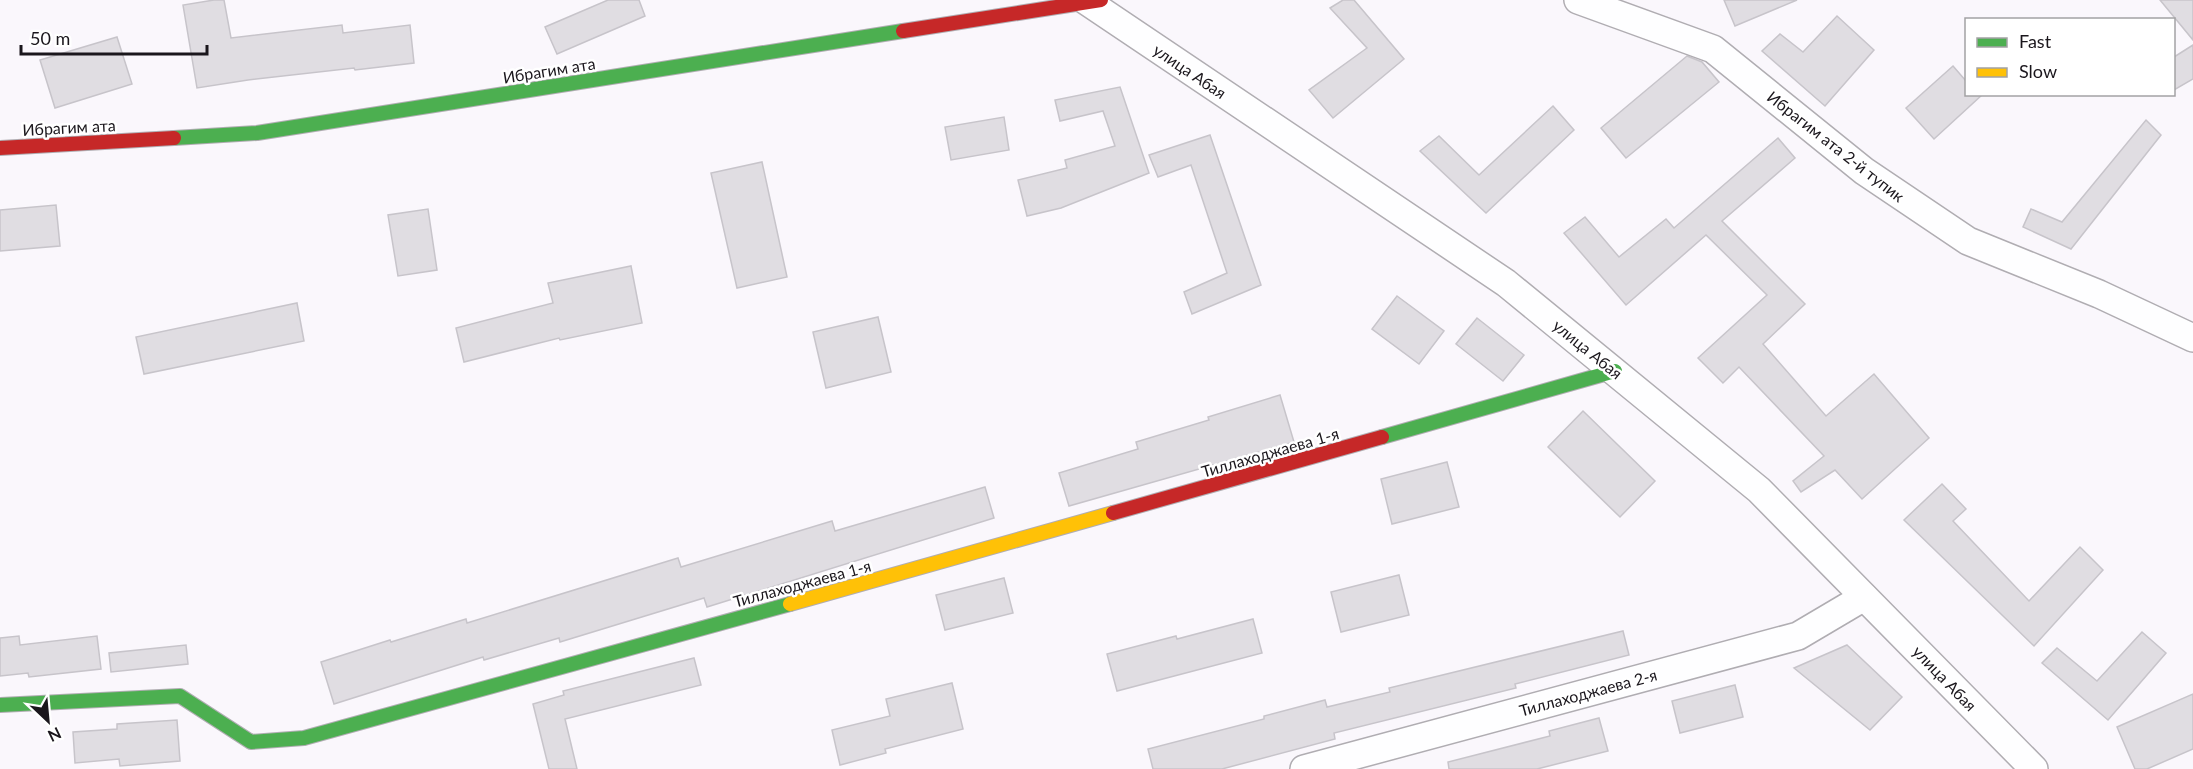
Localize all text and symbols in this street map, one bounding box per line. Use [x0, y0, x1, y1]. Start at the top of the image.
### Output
scale bar [21, 18, 207, 56]
legend [1965, 18, 2175, 96]
text: 50 m [30, 27, 70, 49]
text: Fast [2019, 30, 2052, 52]
street label: улица Абая [1150, 40, 1230, 102]
street label: Ибрагим ата [501, 53, 597, 87]
text: Slow [2019, 60, 2057, 82]
street label: Ибрагим ата 2-й тупик [1764, 87, 1909, 206]
street label: Ибрагим ата [22, 115, 116, 139]
street label: улица Абая [1550, 315, 1626, 383]
street label: Тиллаходжаева 1-я [1199, 423, 1341, 481]
street label: Тиллаходжаева 1-я [731, 555, 873, 611]
street label: улица Абая [1909, 641, 1981, 715]
street label: Тиллаходжаева 2-я [1517, 664, 1659, 720]
north arrow [18, 691, 78, 751]
text: N [45, 724, 64, 746]

